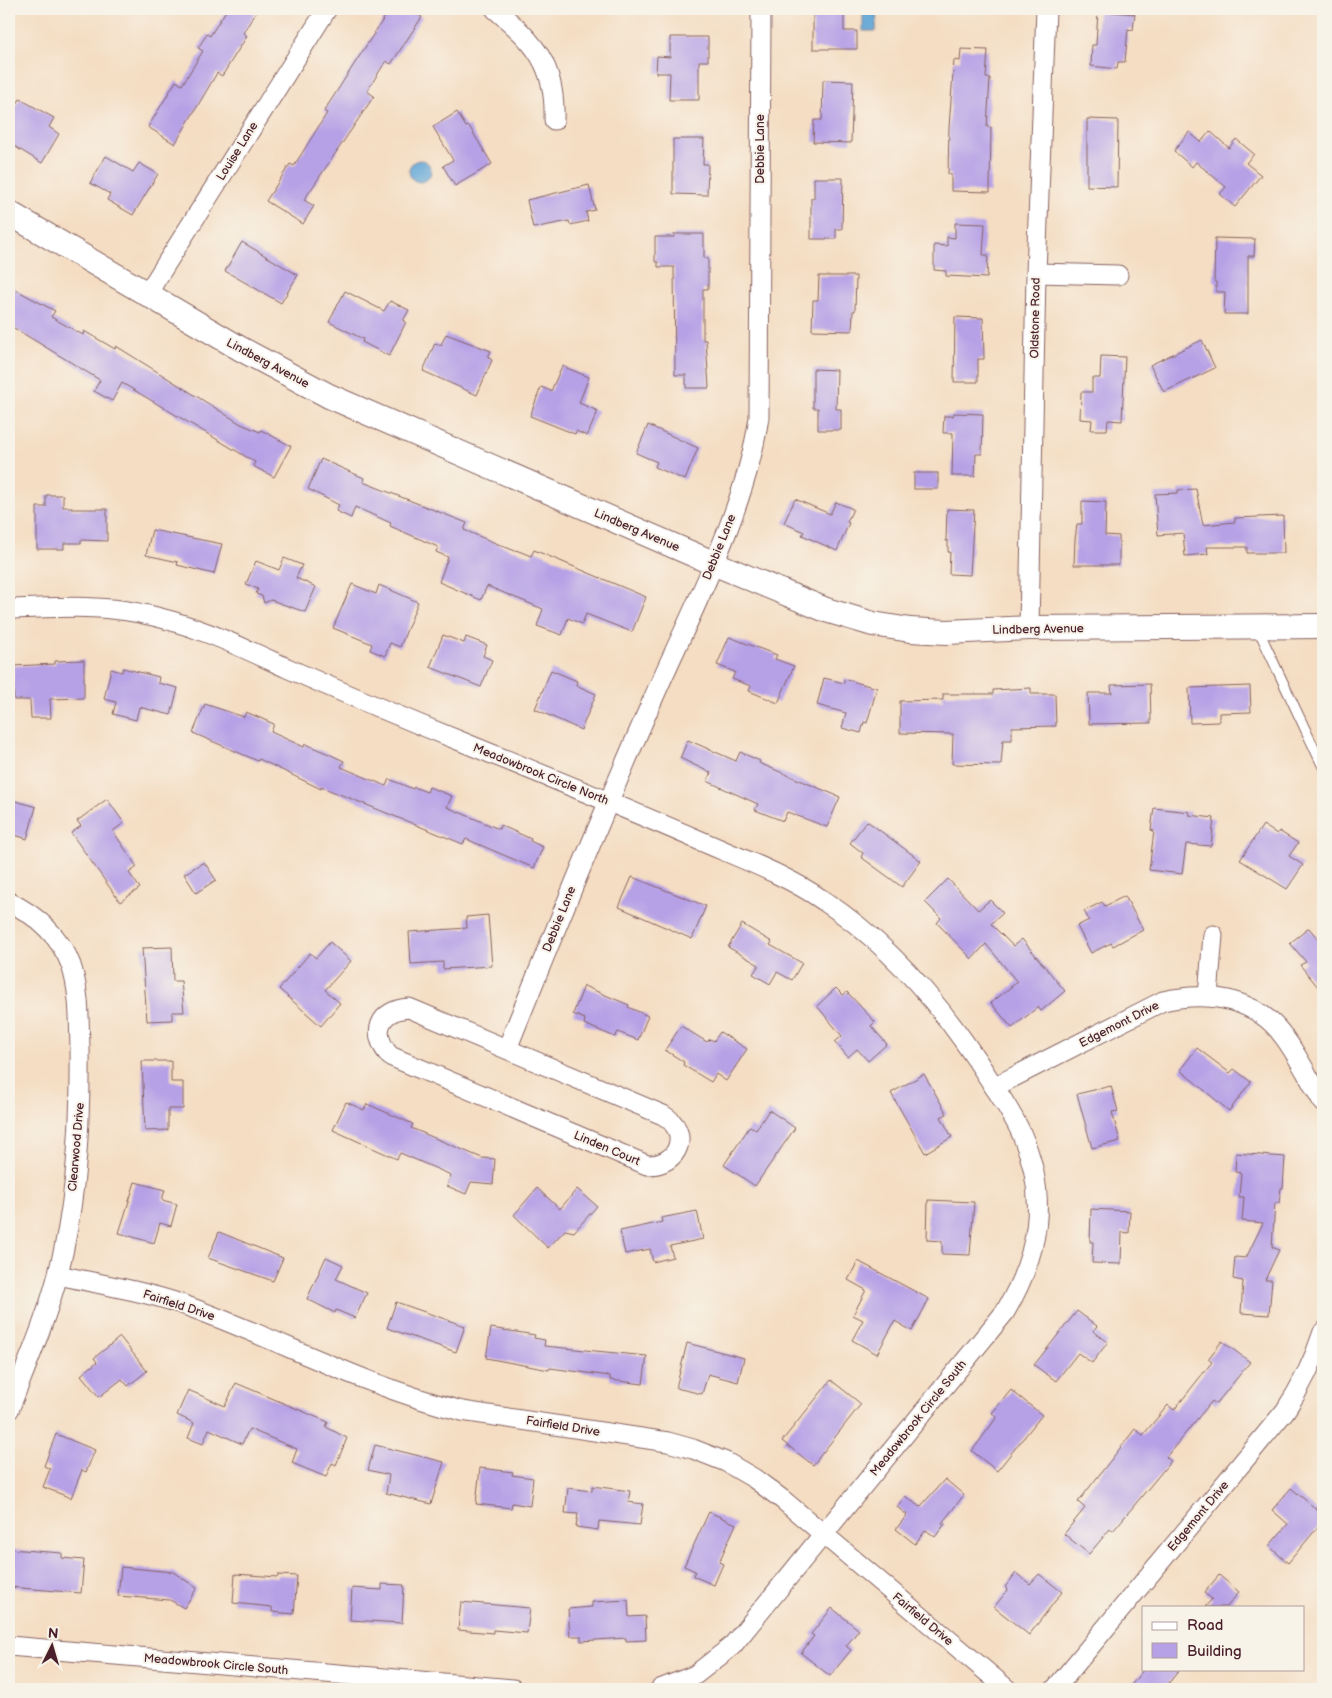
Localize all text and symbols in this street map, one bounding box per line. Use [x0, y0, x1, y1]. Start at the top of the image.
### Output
street label: Debbie Lane [753, 114, 768, 184]
street label: Louise Lane [214, 119, 261, 183]
street label: Oldstone Road [1027, 277, 1044, 359]
street label: Lindberg Avenue [224, 335, 312, 392]
street label: Lindberg Avenue [592, 506, 682, 555]
street label: Debbie Lane [699, 512, 739, 582]
street label: Lindberg Avenue [992, 621, 1084, 638]
street label: Meadowbrook Circle North [471, 740, 611, 809]
street label: Debbie Lane [539, 884, 579, 954]
street label: Edgemont Drive [1077, 998, 1162, 1051]
street label: Clearwood Drive [65, 1102, 88, 1192]
street label: Linden Court [571, 1128, 642, 1169]
street label: Fairfield Drive [141, 1287, 217, 1324]
street label: Meadowbrook Circle South [867, 1357, 970, 1479]
street label: Fairfield Drive [525, 1413, 601, 1440]
street label: Edgemont Drive [1165, 1478, 1232, 1555]
street label: Fairfield Drive [889, 1590, 956, 1649]
legend [1142, 1606, 1304, 1670]
text: Road [1187, 1616, 1223, 1635]
north arrow [28, 1620, 78, 1670]
text: N [47, 1625, 59, 1642]
text: Building [1187, 1642, 1242, 1661]
street label: Meadowbrook Circle South [143, 1651, 289, 1678]

